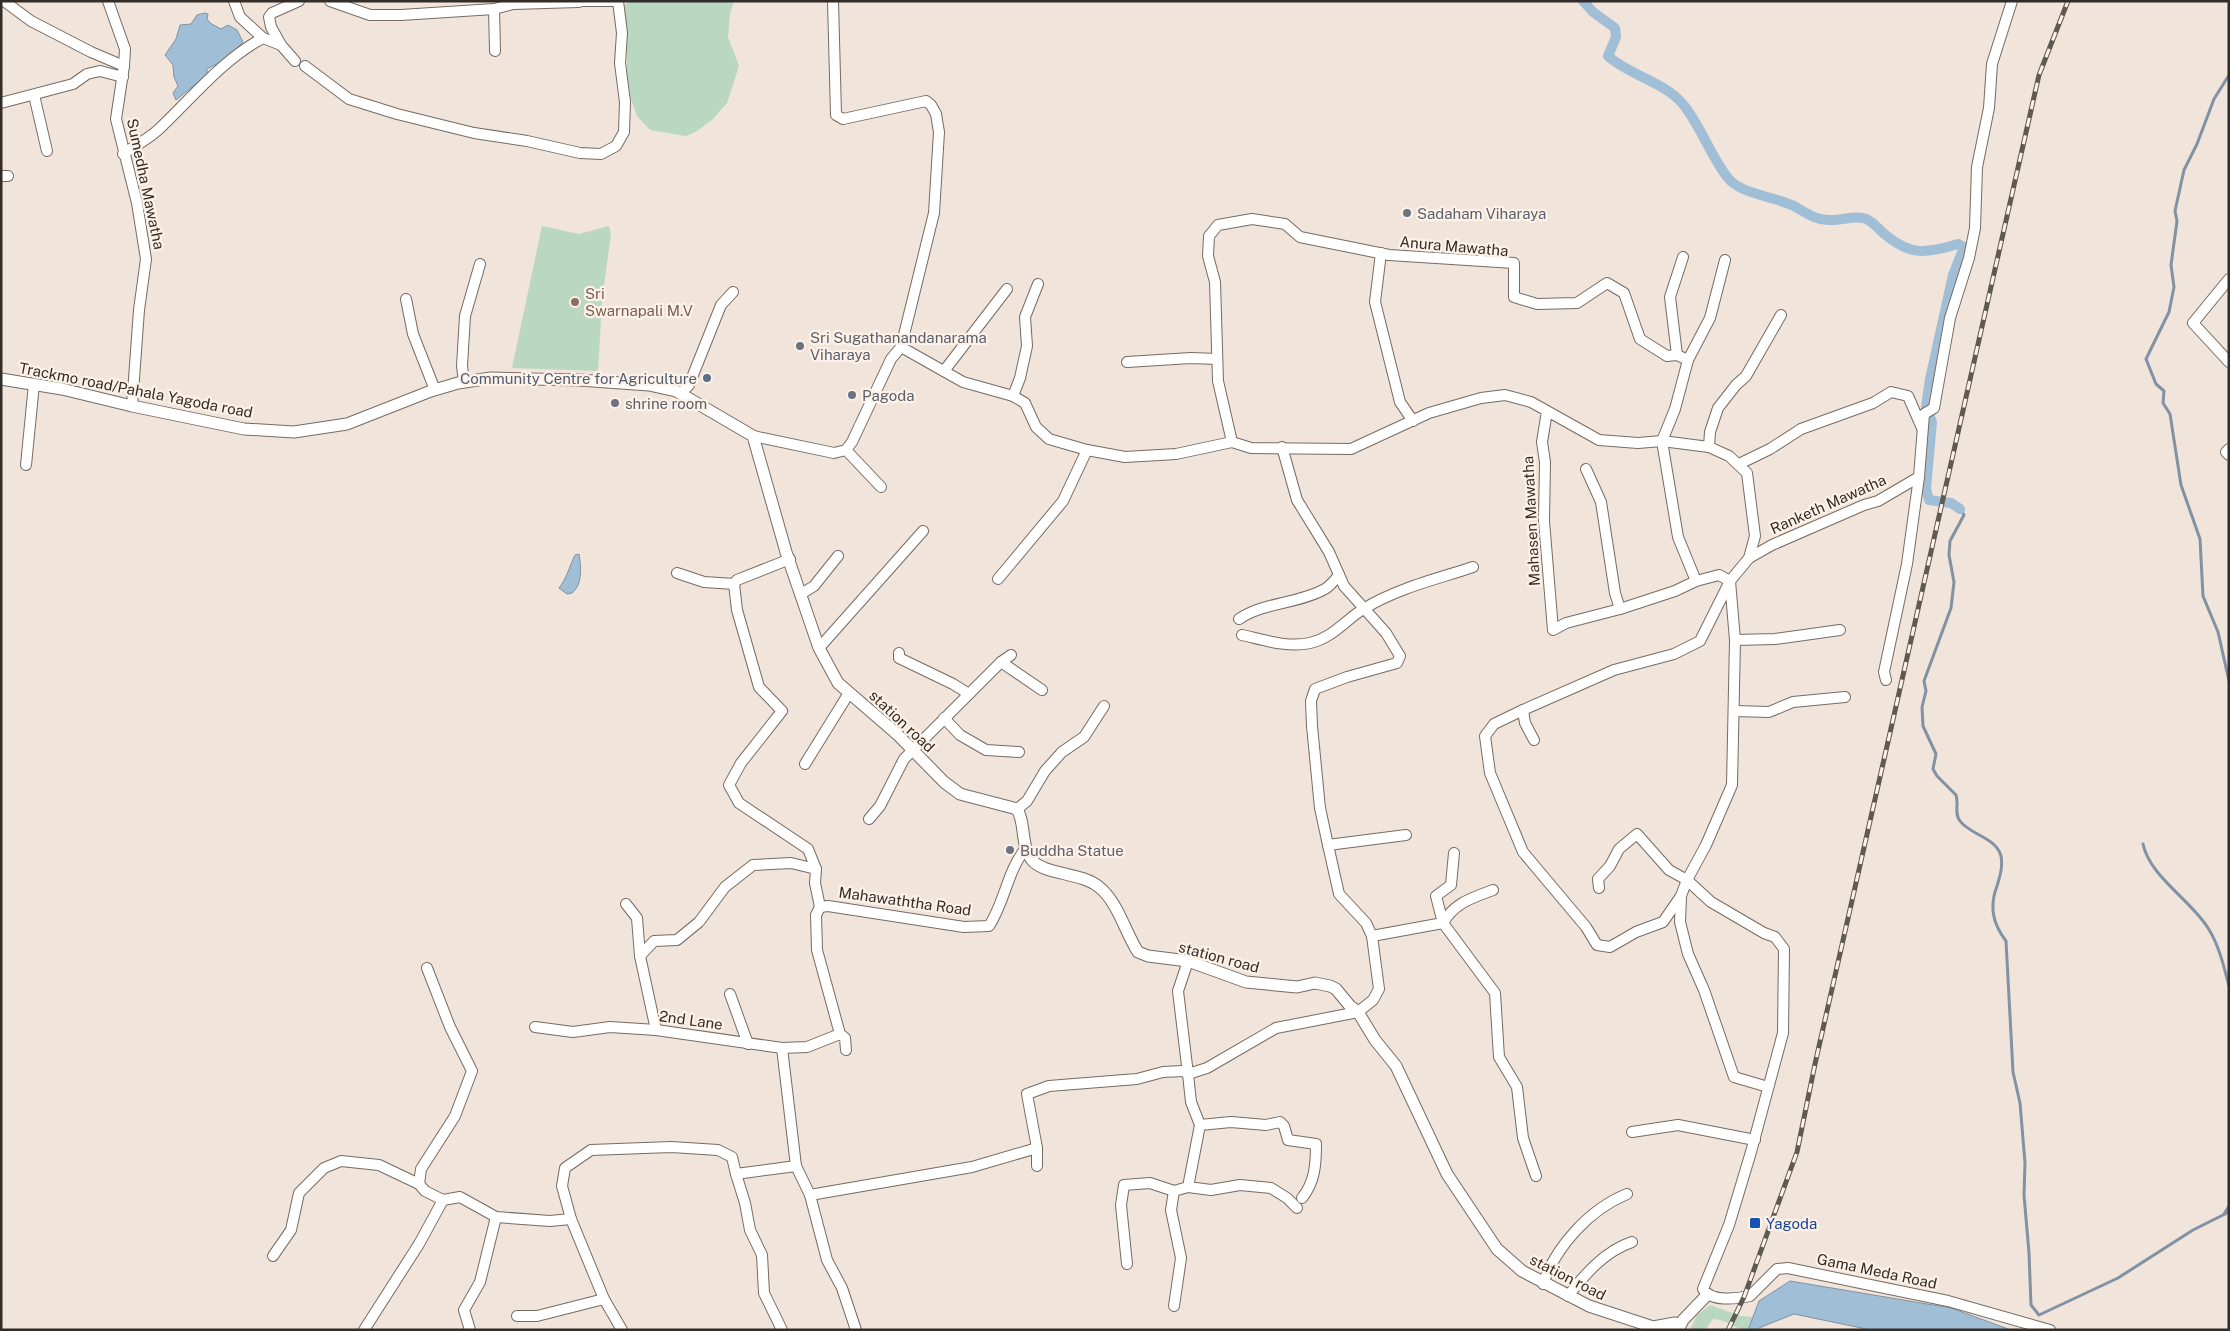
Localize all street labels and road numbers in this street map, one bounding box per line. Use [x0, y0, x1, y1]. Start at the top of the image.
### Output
street label: Sumedha Mawatha [124, 117, 168, 251]
street label: Anura Mawatha [1399, 233, 1509, 259]
street label: Trackmo road/Pahala Yagoda road [18, 359, 254, 421]
street label: Mahasen Mawatha [1519, 456, 1543, 586]
street label: Ranketh Mawatha [1768, 471, 1888, 537]
street label: station road [866, 687, 938, 755]
street label: Mahawaththa Road [838, 883, 972, 919]
street label: station road [1177, 938, 1261, 976]
street label: 2nd Lane [658, 1007, 724, 1033]
street label: Gama Meda Road [1815, 1250, 1939, 1292]
street label: station road [1527, 1251, 1609, 1303]

